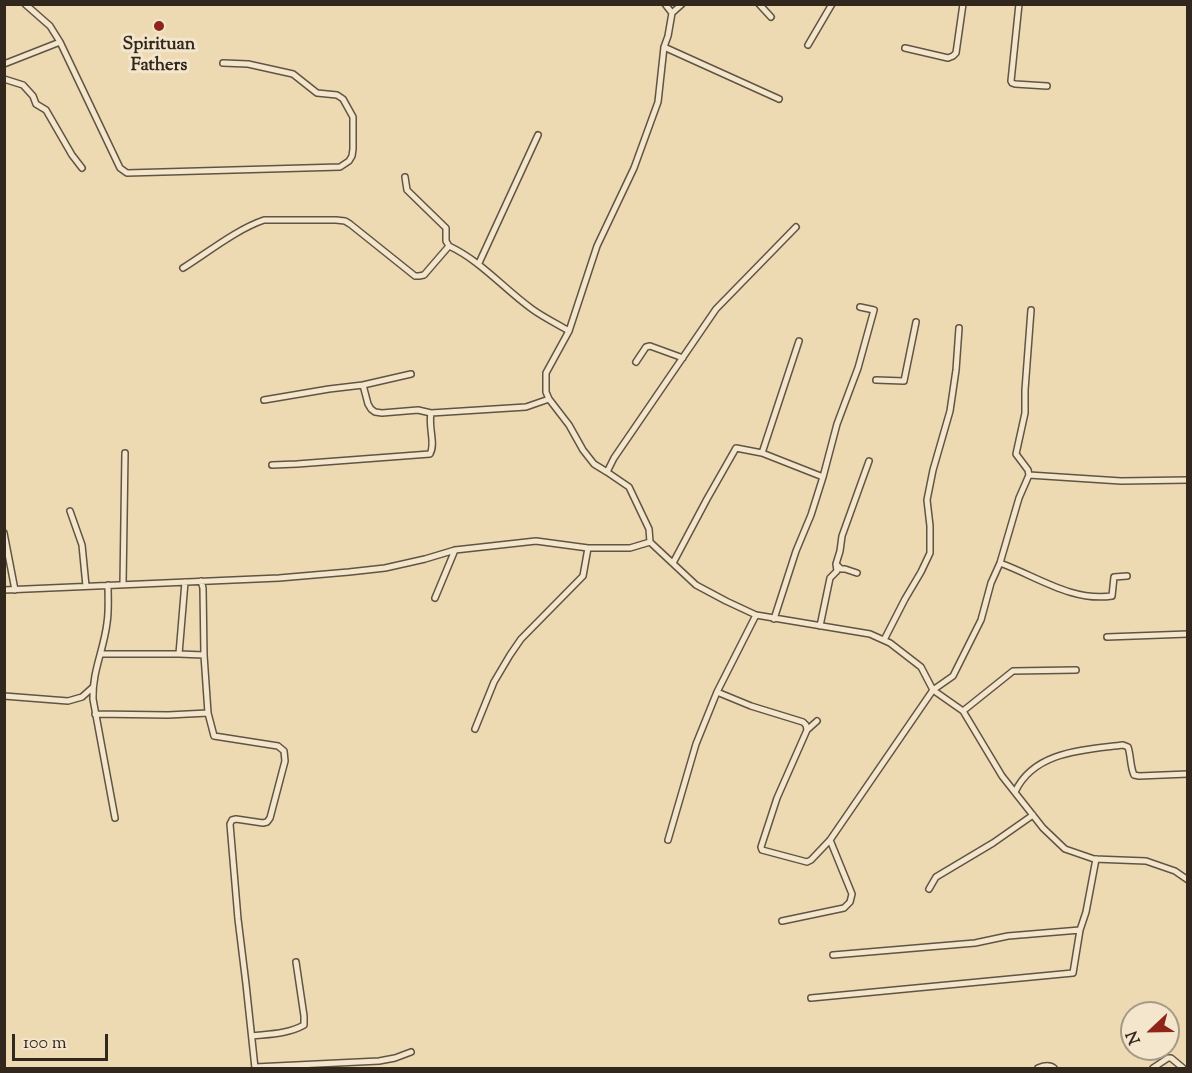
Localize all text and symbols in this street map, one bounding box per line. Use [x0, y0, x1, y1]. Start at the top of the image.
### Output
marker: Spirituan Fathers [152, 19, 166, 33]
place label: Spirituan Fathers [123, 35, 195, 78]
north arrow [1120, 1001, 1180, 1061]
scale bar [15, 1022, 111, 1060]
text: N [1122, 1027, 1148, 1047]
text: 100 m [23, 1031, 67, 1057]

